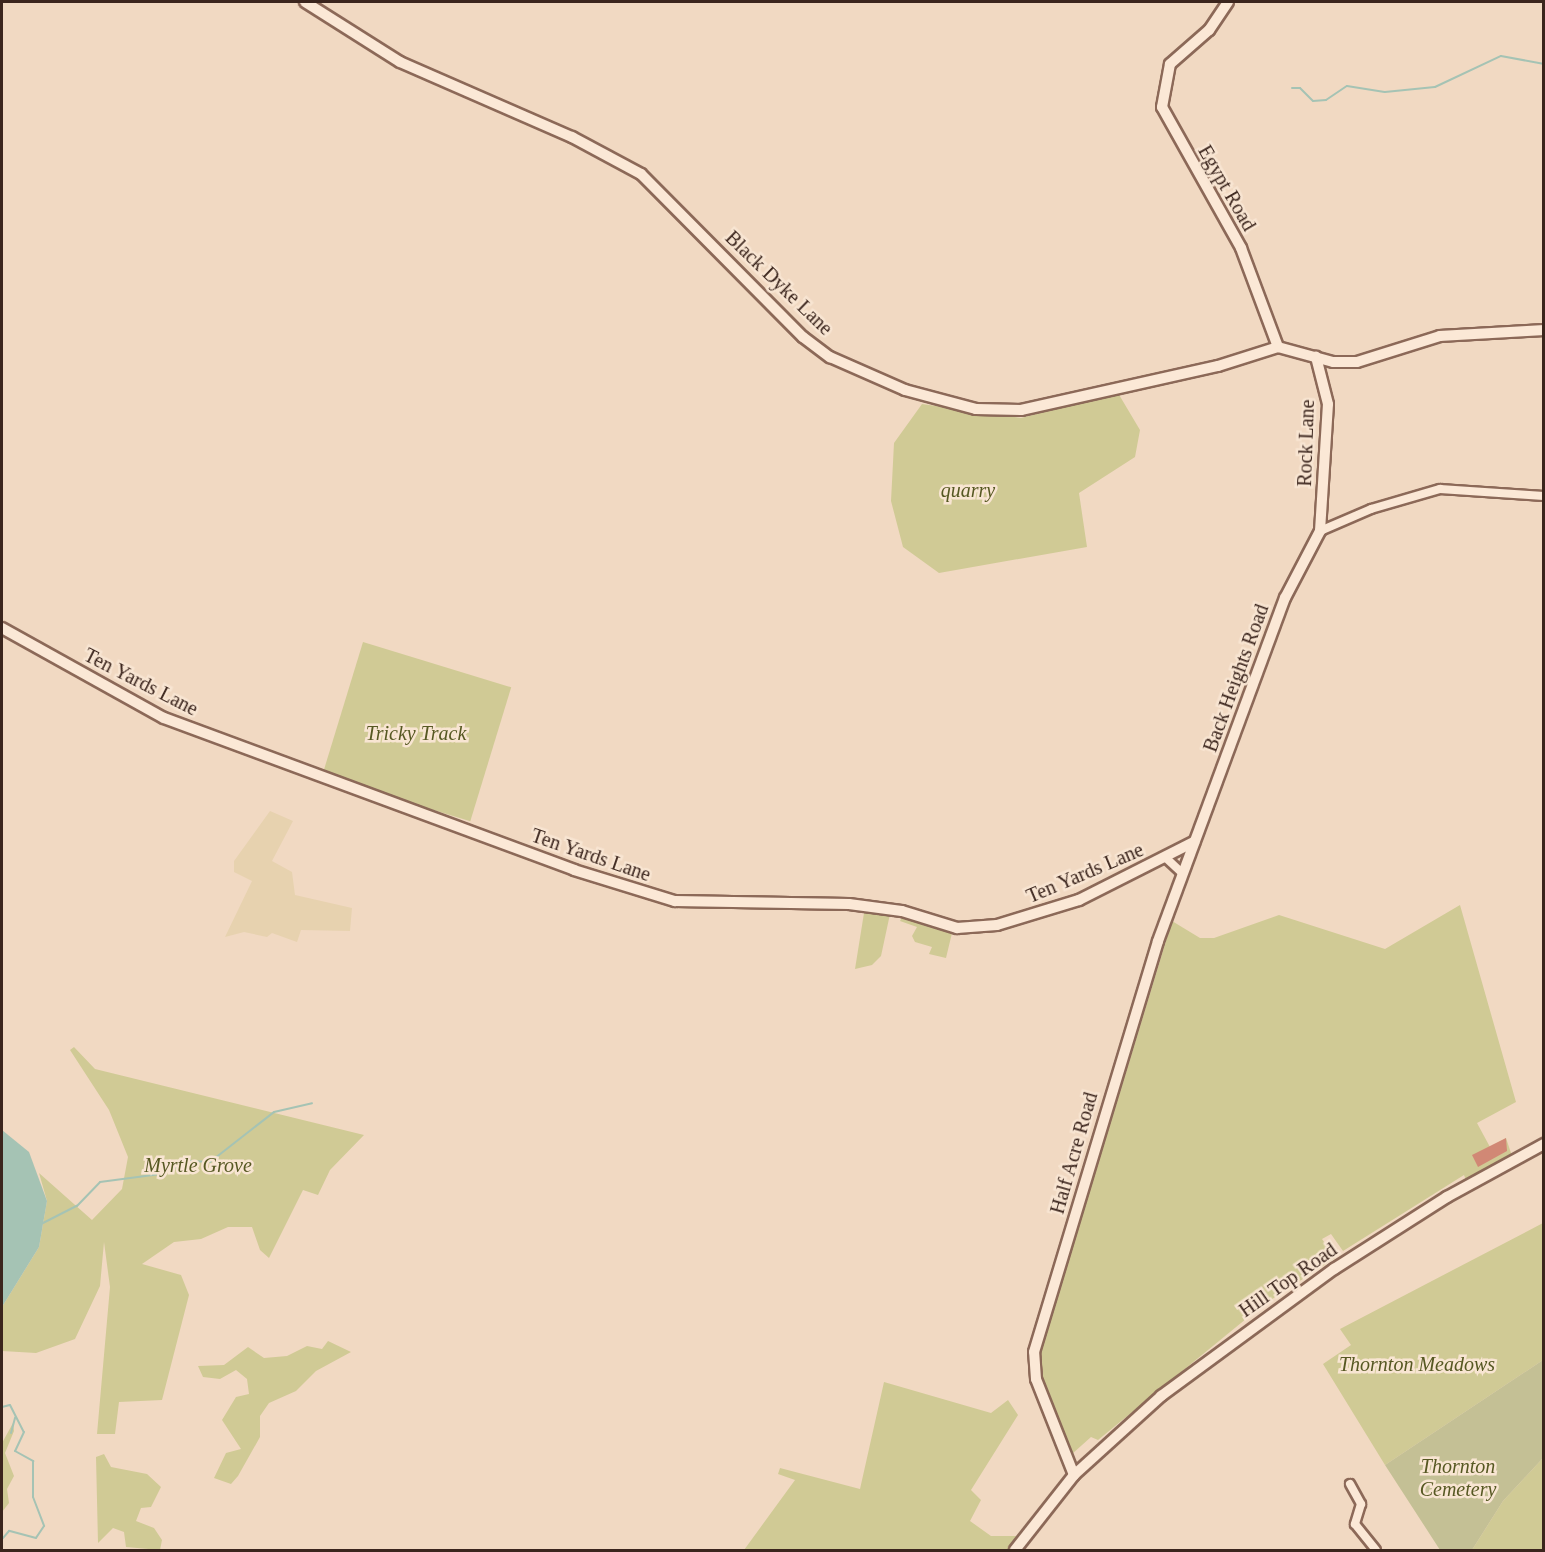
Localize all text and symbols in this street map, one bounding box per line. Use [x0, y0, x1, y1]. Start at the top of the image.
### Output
street label: Egypt Road [1193, 141, 1261, 235]
street label: Black Dyke Lane [720, 226, 838, 340]
street label: Rock Lane [1292, 399, 1320, 487]
park label: quarry [941, 478, 995, 502]
street label: Back Heights Road [1198, 601, 1274, 755]
street label: Ten Yards Lane [80, 643, 202, 721]
park label: Tricky Track [366, 721, 466, 745]
street label: Ten Yards Lane [528, 823, 654, 887]
street label: Ten Yards Lane [1023, 837, 1147, 909]
street label: Half Acre Road [1045, 1089, 1103, 1217]
park label: Myrtle Grove [144, 1153, 252, 1177]
street label: Hill Top Road [1234, 1237, 1342, 1323]
park label: Thornton Meadows [1339, 1352, 1495, 1376]
park label: Thornton Cemetery [1420, 1455, 1496, 1502]

